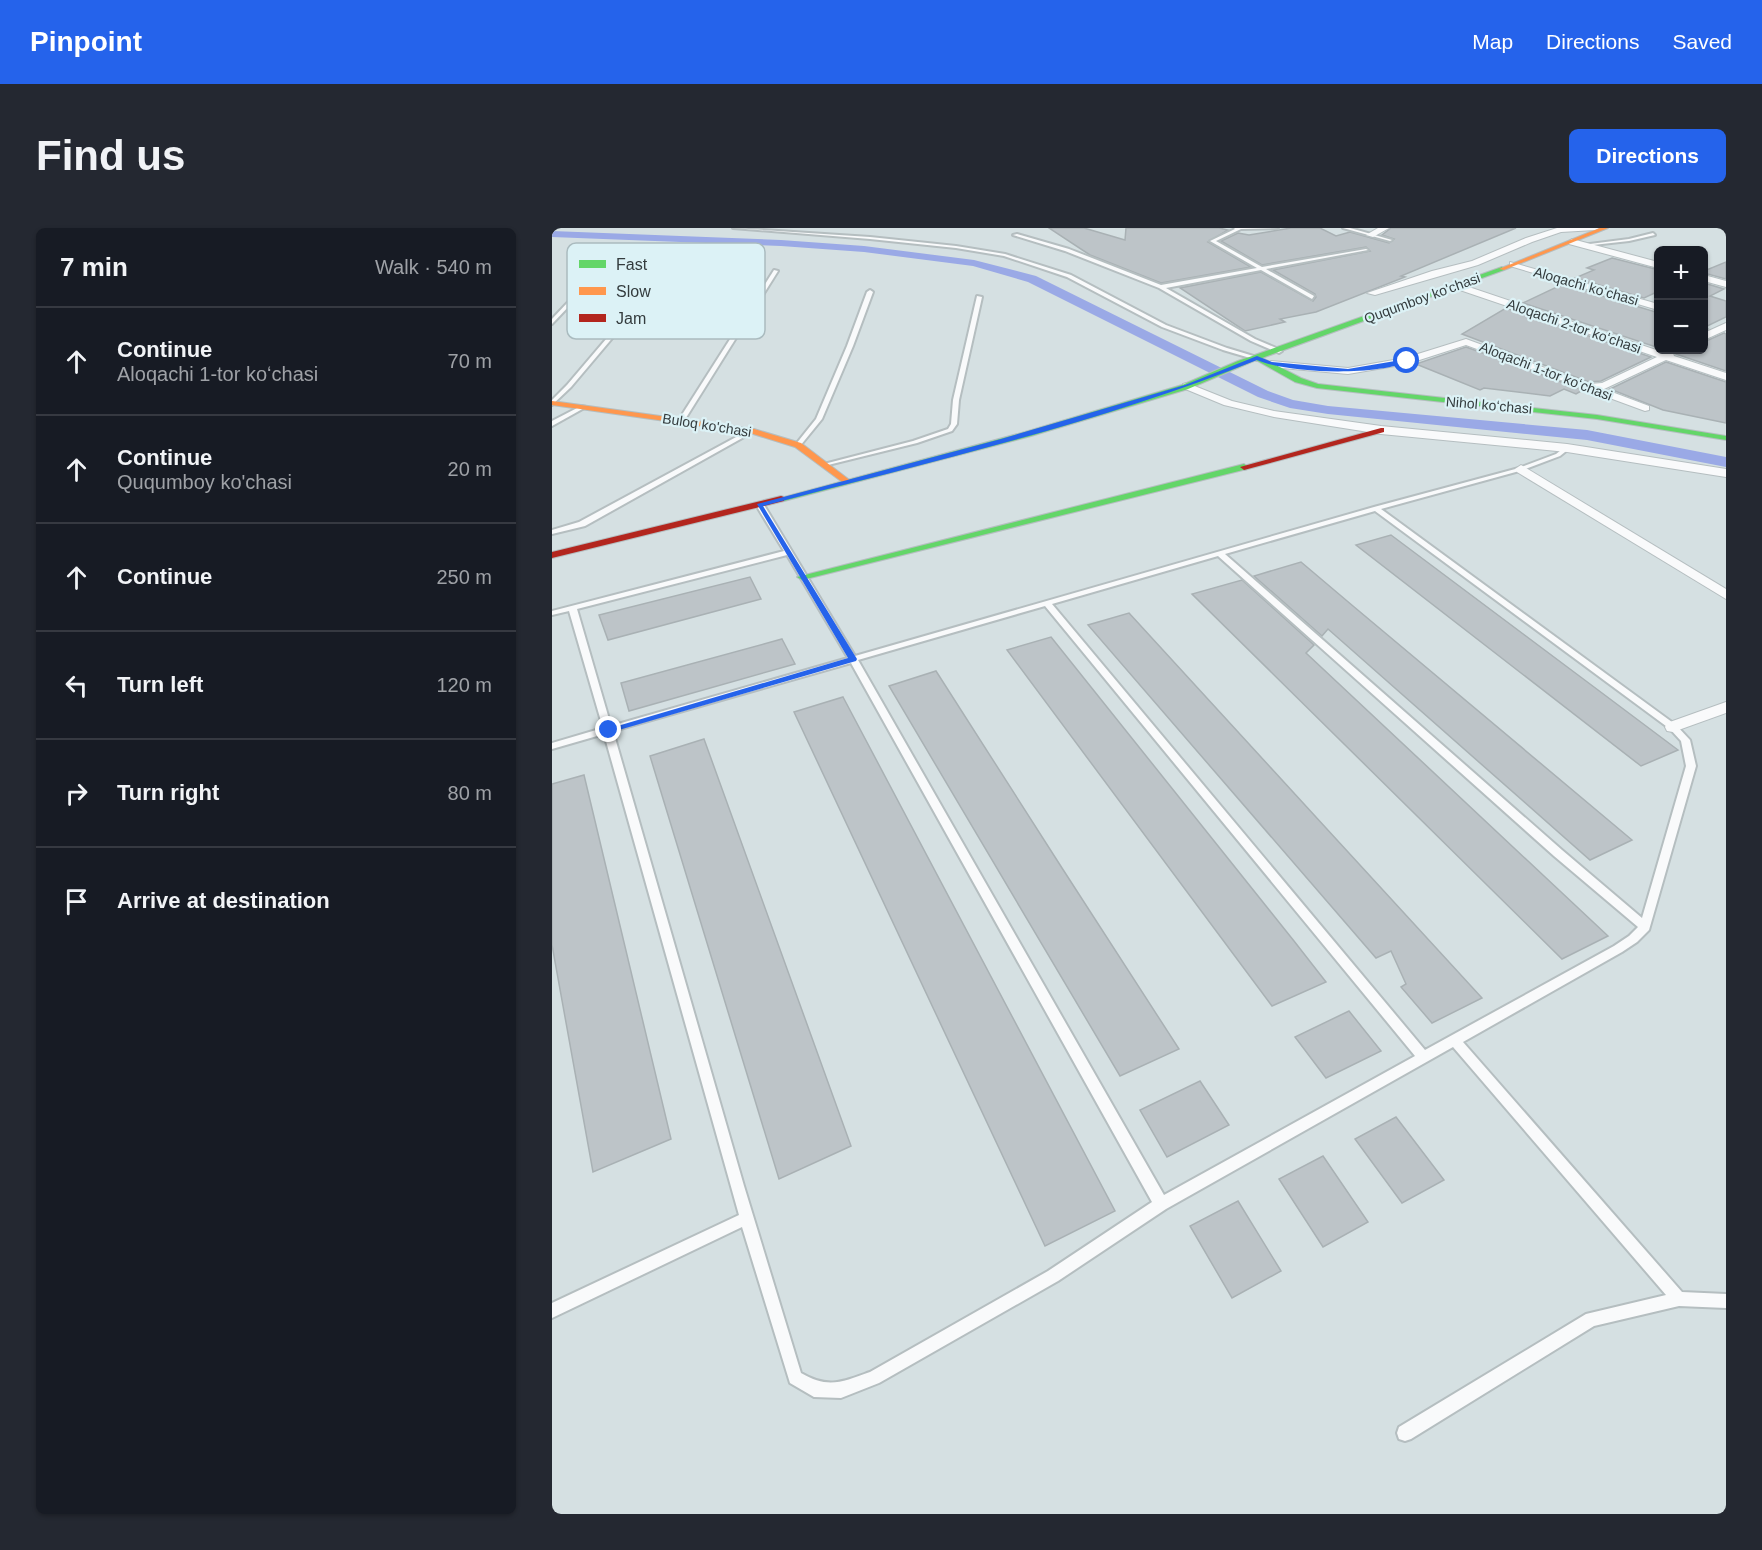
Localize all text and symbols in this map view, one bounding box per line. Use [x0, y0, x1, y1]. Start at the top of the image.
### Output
text: Pinpoint [30, 26, 142, 57]
text: Map [1472, 30, 1513, 53]
text: Directions [1546, 30, 1639, 53]
text: Saved [1672, 30, 1732, 53]
button: Directions [1569, 129, 1726, 183]
text: Find us [36, 132, 185, 179]
legend [567, 243, 765, 339]
map controls [1654, 246, 1708, 354]
button: + [1654, 246, 1708, 300]
text: 7 min [60, 252, 128, 282]
text: Walk · 540 m [375, 256, 492, 278]
text: Fast [616, 256, 648, 273]
street label: Aloqachi koʻchasi [1532, 263, 1640, 309]
street label: Ququmboy ko'chasi [1362, 270, 1482, 326]
text: Slow [616, 283, 651, 300]
street label: Aloqachi 2-tor koʻchasi [1505, 296, 1643, 356]
button: − [1654, 300, 1708, 354]
text: Jam [616, 310, 646, 327]
text: Continue [117, 337, 212, 362]
street label: Aloqachi 1-tor koʻchasi [1477, 338, 1615, 404]
icon: ahead [60, 345, 93, 378]
route start [1393, 347, 1419, 373]
text: 70 m [448, 350, 492, 372]
text: Aloqachi 1-tor koʻchasi [117, 363, 318, 385]
street label: Nihol koʻchasi [1445, 393, 1533, 417]
street label: Buloq ko'chasi [661, 410, 753, 440]
text: Continue [117, 445, 212, 470]
icon: ahead [60, 453, 93, 486]
text: 20 m [448, 458, 492, 480]
text: Ququmboy ko'chasi [117, 471, 292, 493]
icon: ahead [60, 561, 93, 594]
text: Continue [117, 564, 212, 589]
text: 250 m [436, 566, 492, 588]
icon: left [60, 669, 93, 702]
text: Turn left [117, 672, 203, 697]
text: 120 m [436, 674, 492, 696]
route end [595, 716, 621, 742]
icon: right [60, 777, 93, 810]
text: Turn right [117, 780, 219, 805]
text: 80 m [448, 782, 492, 804]
icon: arrive [60, 885, 93, 918]
text: Arrive at destination [117, 888, 330, 913]

